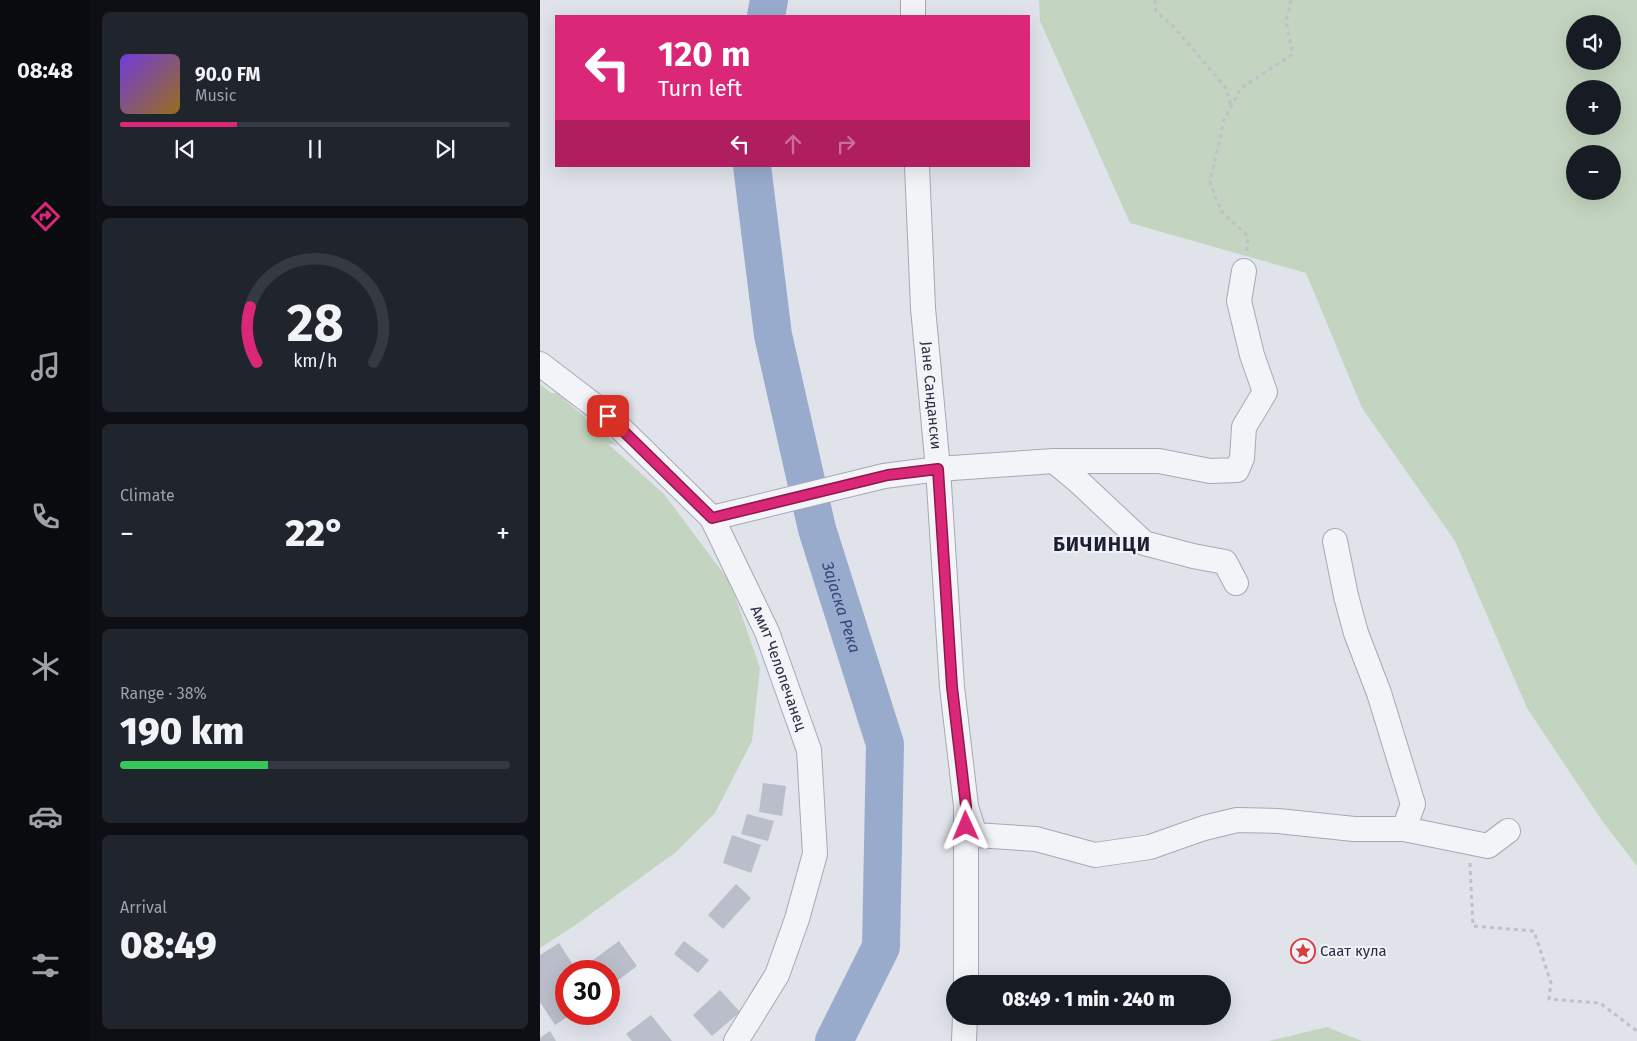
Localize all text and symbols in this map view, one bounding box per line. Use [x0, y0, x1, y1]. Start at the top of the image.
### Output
map controls [1566, 15, 1621, 200]
button: sound [1566, 15, 1621, 70]
text: 120 m [658, 33, 751, 75]
icon: left [575, 35, 640, 100]
text: 08:48 [17, 57, 73, 84]
text: 90.0 FM [195, 63, 260, 86]
text: Turn left [658, 75, 742, 102]
button: + [1566, 80, 1621, 135]
text: Music [195, 86, 236, 105]
icon: left [726, 130, 754, 158]
icon: ahead [779, 130, 807, 158]
icon: right [832, 130, 860, 158]
icon: previous [171, 135, 199, 163]
icon: pause [301, 135, 329, 163]
icon: next [431, 135, 459, 163]
button: − [1566, 145, 1621, 200]
icon: directions [28, 199, 63, 234]
text: 28 [286, 292, 344, 355]
street label: Јане Сандански [917, 341, 945, 450]
icon: music [28, 349, 63, 384]
text: km/h [293, 350, 337, 372]
pin [587, 395, 629, 437]
icon: arrive [594, 402, 622, 430]
text: Climate [120, 486, 175, 505]
icon: phone [28, 499, 63, 534]
text: 22° [285, 510, 345, 556]
text: − [120, 517, 134, 550]
text: + [496, 517, 510, 550]
district label: БИЧИНЦИ [1053, 532, 1151, 556]
water label: Зајаска Река [818, 558, 865, 655]
street label: Амит Челопечанец [747, 603, 811, 734]
icon: climate [28, 649, 63, 684]
text: Range · 38% [120, 684, 207, 703]
text: 190 km [120, 708, 244, 754]
icon: car [28, 799, 63, 834]
position arrow [939, 799, 991, 851]
text: Arrival [120, 898, 167, 917]
text: 08:49 [120, 922, 217, 968]
place icon: Саат кула [1290, 938, 1316, 964]
place label: Саат кула [1320, 942, 1387, 960]
icon: filters [28, 948, 63, 983]
speed limit sign: 30 [555, 960, 620, 1025]
text: 08:49 · 1 min · 240 m [1002, 988, 1175, 1011]

